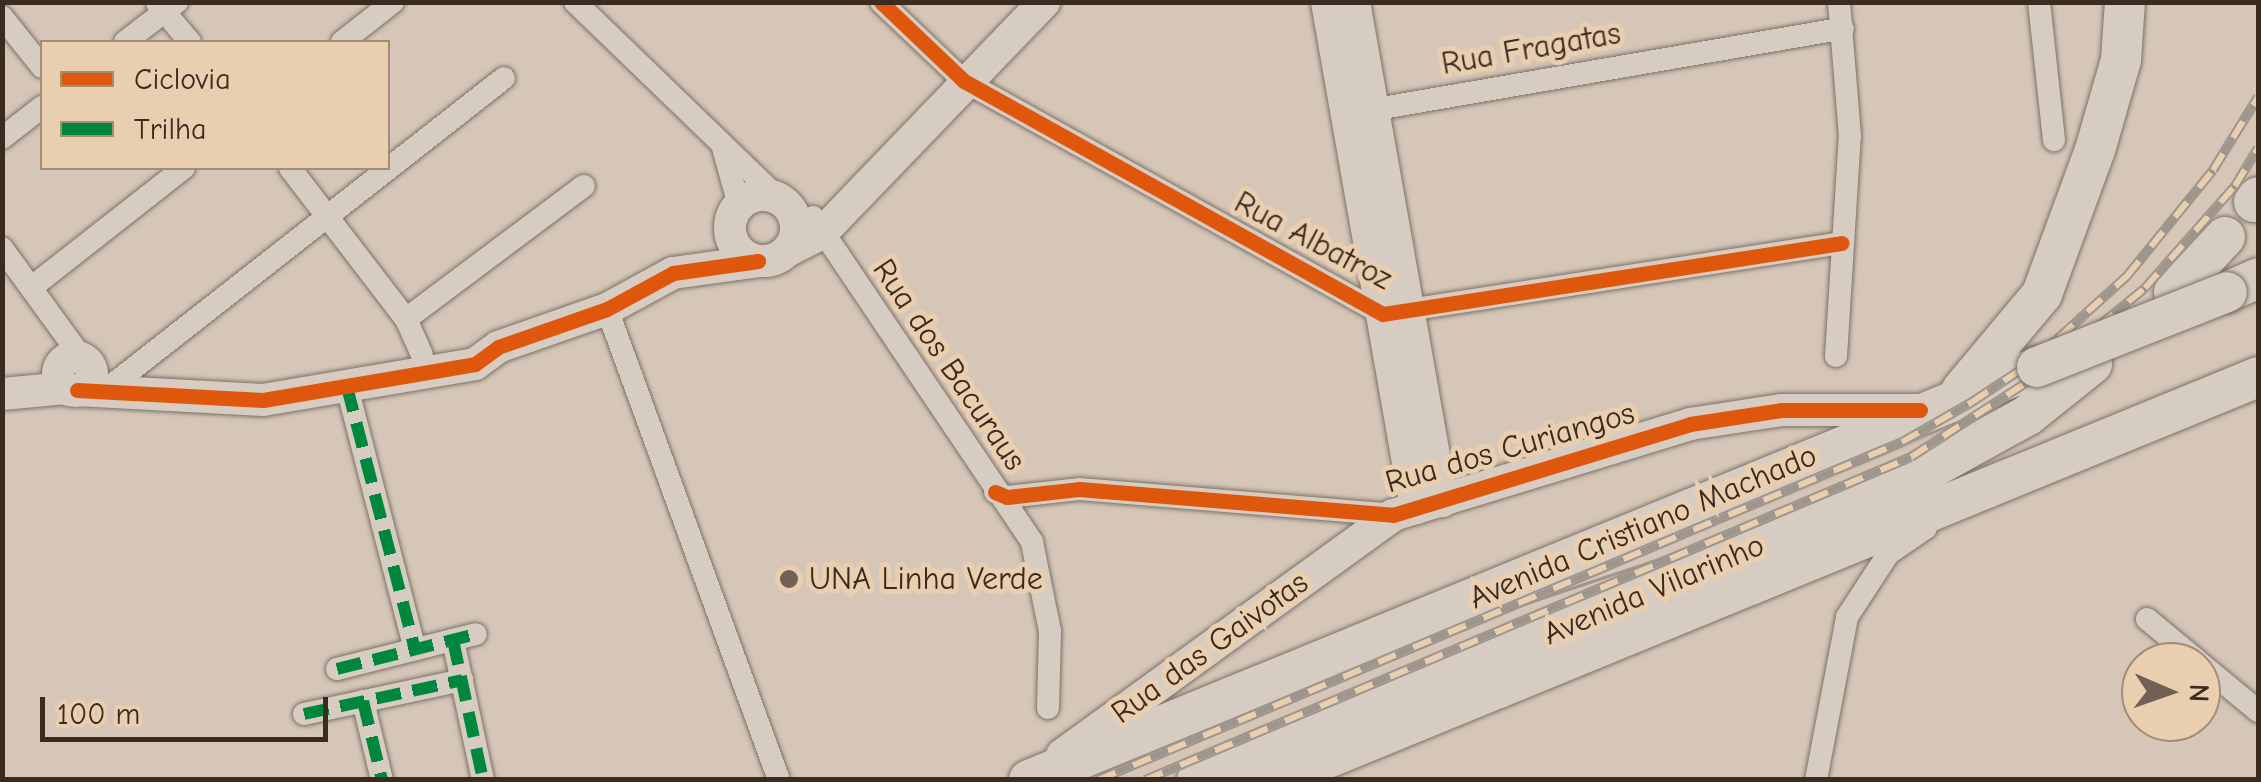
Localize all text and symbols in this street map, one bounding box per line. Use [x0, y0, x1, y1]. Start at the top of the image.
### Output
street label: Rua Fragatas [1438, 14, 1624, 84]
legend [40, 40, 390, 170]
text: Ciclovia [134, 62, 231, 97]
text: Trilha [134, 112, 207, 147]
street label: Rua Albatroz [1228, 183, 1398, 299]
street label: Rua dos Bacuraus [864, 252, 1034, 478]
street label: Rua dos Curiangos [1381, 394, 1639, 502]
street label: Avenida Cristiano Machado [1463, 436, 1823, 618]
street label: Avenida Vilarinho [1538, 526, 1770, 654]
place label: UNA Linha Verde [809, 560, 1043, 598]
street label: Rua das Gaivotas [1104, 564, 1316, 732]
marker: UNA Linha Verde [778, 568, 800, 590]
north arrow [2121, 642, 2221, 742]
scale bar [45, 677, 332, 739]
text: N [2183, 683, 2215, 703]
text: 100 m [57, 697, 140, 732]

